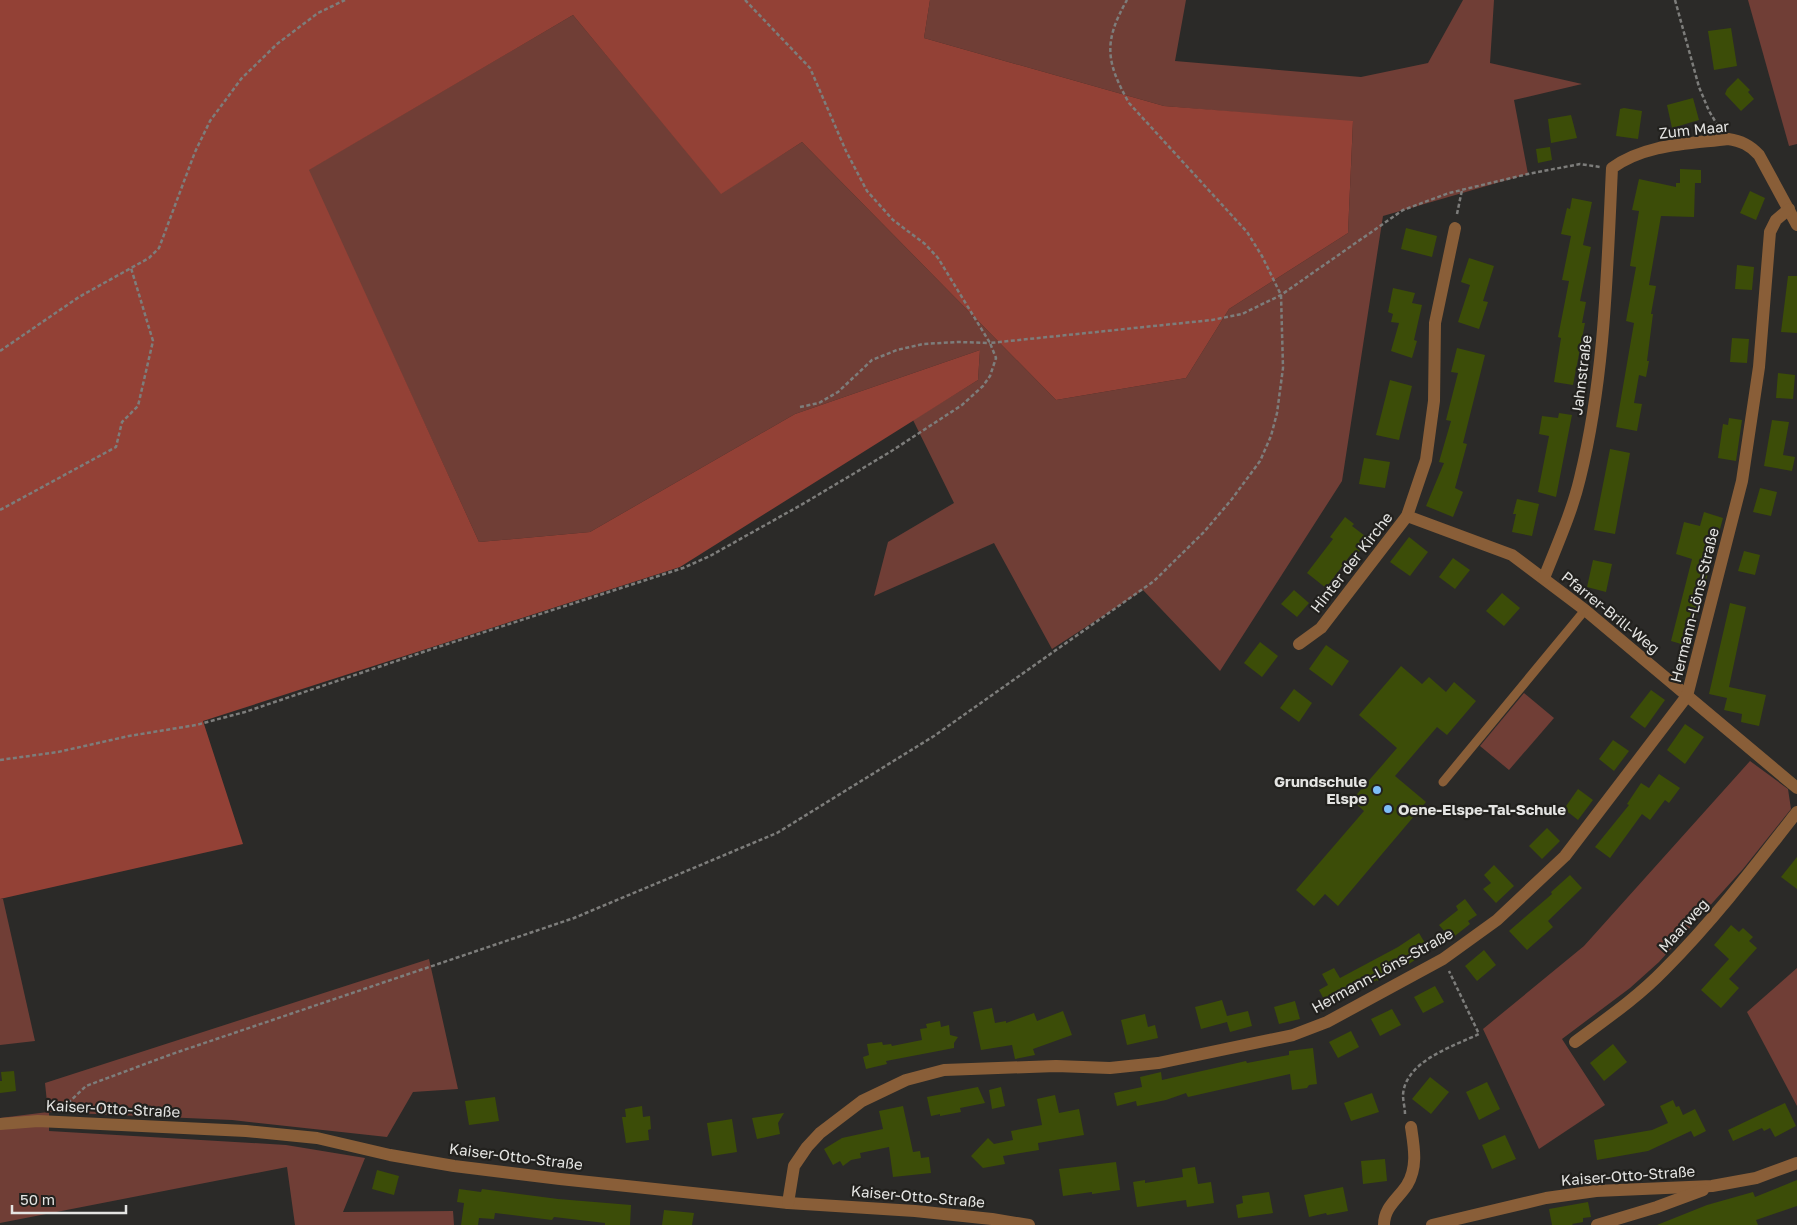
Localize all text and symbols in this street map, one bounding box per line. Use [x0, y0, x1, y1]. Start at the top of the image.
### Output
street label: Zum Maar [1658, 116, 1730, 142]
street label: Jahnstraße [1567, 334, 1595, 416]
street label: Hinter der Kirche [1306, 508, 1396, 616]
street label: Hermann-Löns-Straße [1666, 525, 1722, 684]
street label: Pfarrer-Brill-Weg [1558, 567, 1664, 657]
place label: Grundschule Elspe [1274, 772, 1367, 807]
marker: Grundschule Elspe [1371, 784, 1383, 796]
place label: Oene-Elspe-Tal-Schule [1398, 800, 1566, 818]
marker: Oene-Elspe-Tal-Schule [1382, 803, 1394, 815]
street label: Maarweg [1654, 894, 1712, 956]
street label: Hermann-Löns-Straße [1308, 923, 1456, 1016]
street label: Kaiser-Otto-Straße [45, 1095, 181, 1121]
street label: Kaiser-Otto-Straße [448, 1139, 584, 1173]
street label: Kaiser-Otto-Straße [1560, 1161, 1696, 1189]
street label: Kaiser-Otto-Straße [850, 1181, 986, 1211]
scale bar [12, 1182, 126, 1214]
text: 50 m [20, 1190, 55, 1208]

